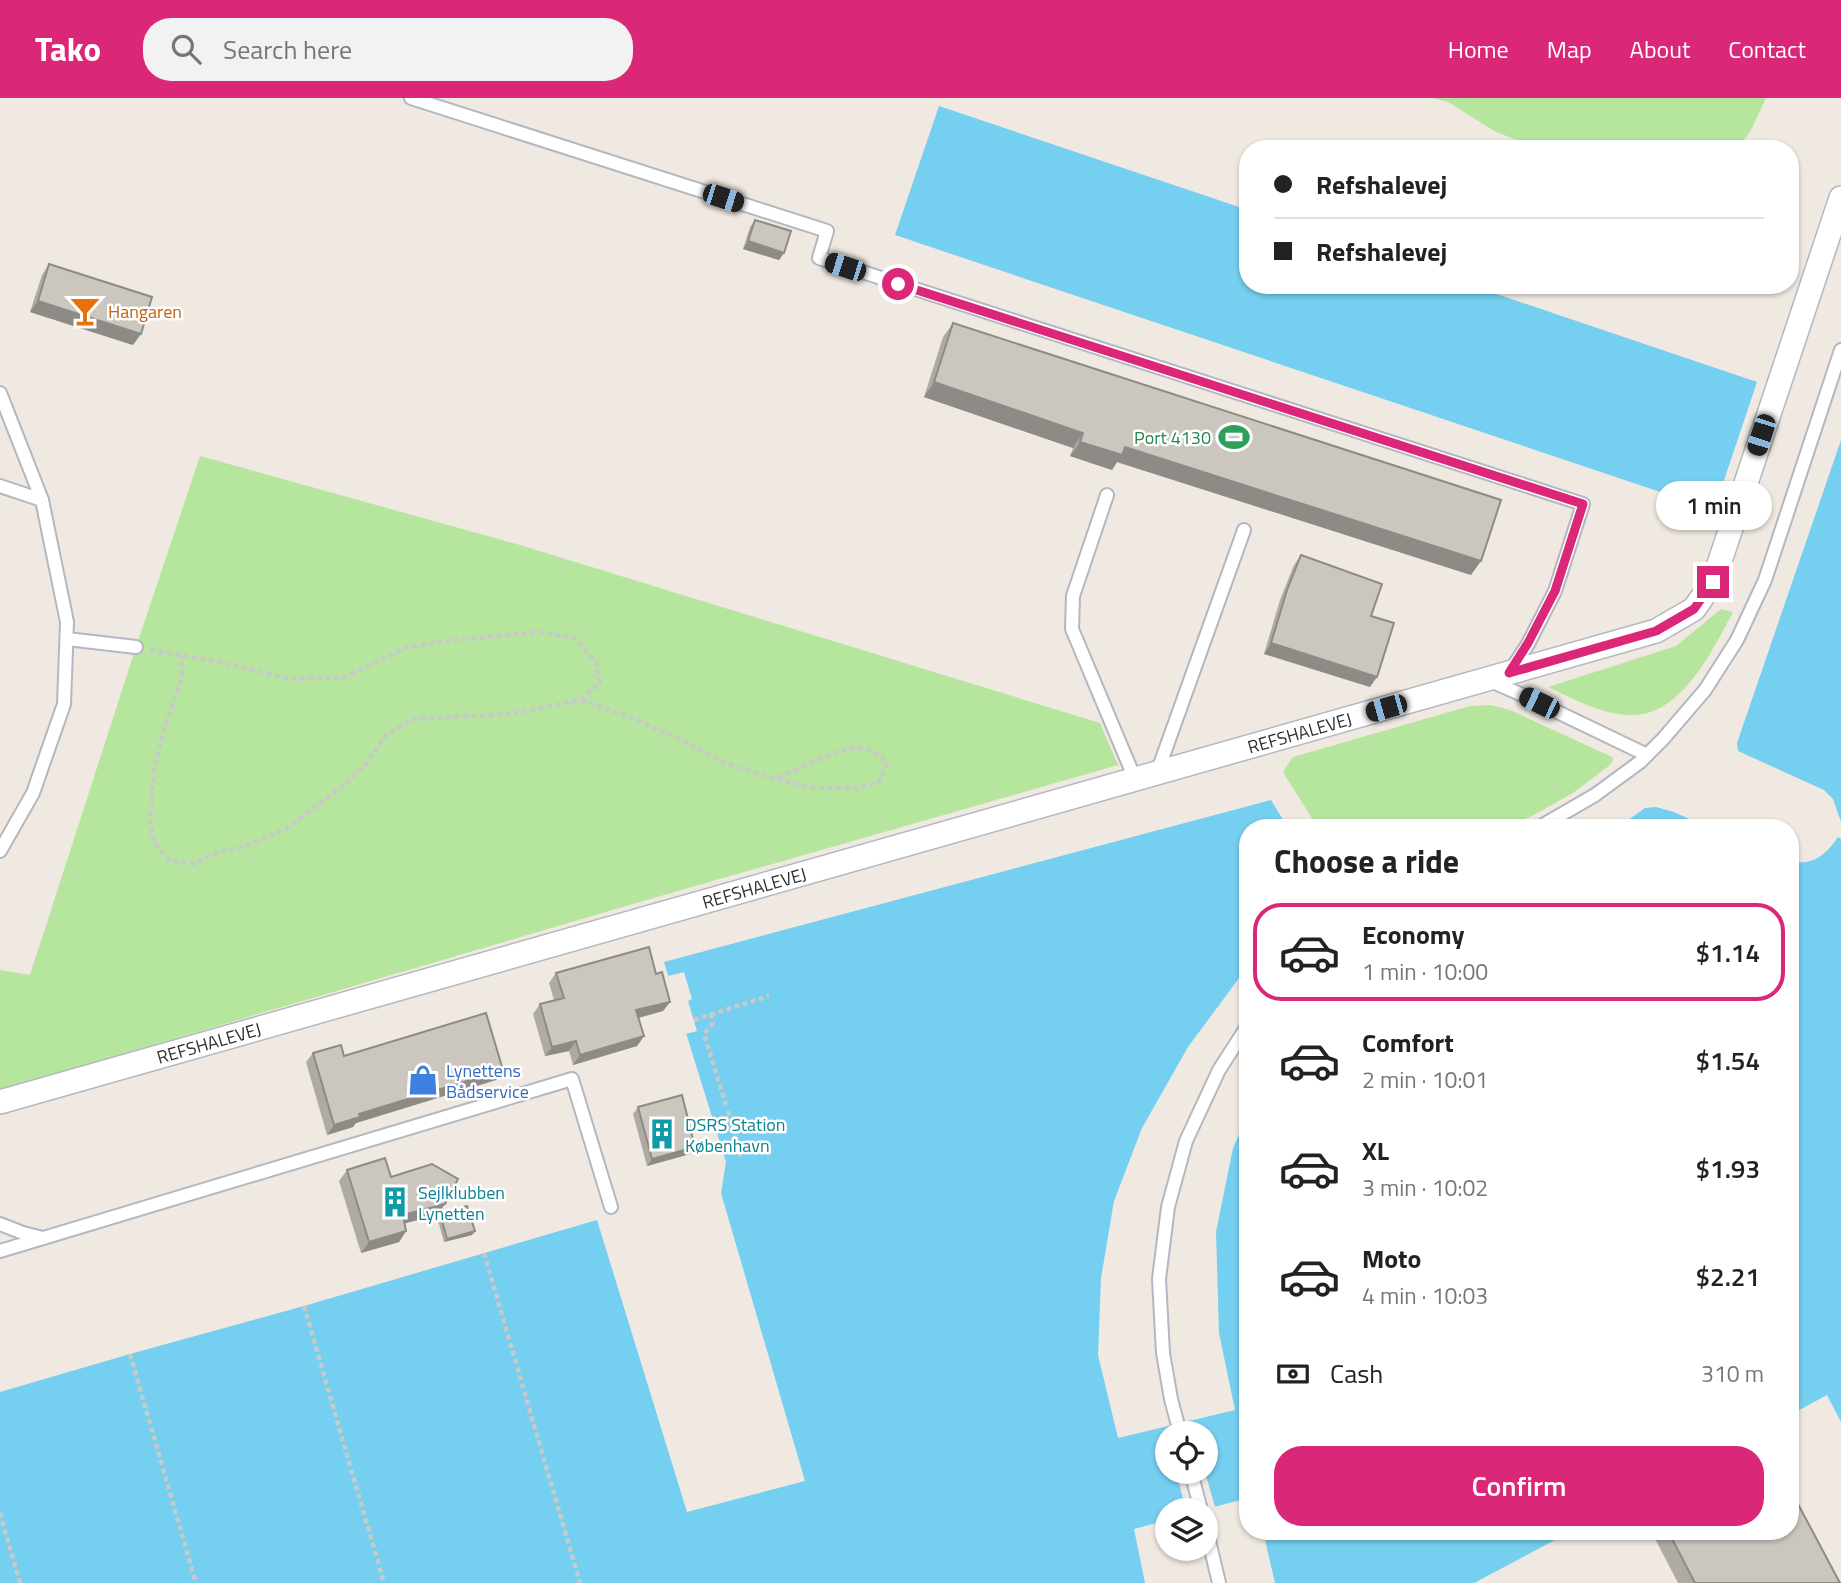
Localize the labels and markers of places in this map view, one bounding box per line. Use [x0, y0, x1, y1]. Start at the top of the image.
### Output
bar icon: Hangaren [68, 294, 102, 328]
place label: Hangaren [108, 298, 182, 325]
sports icon: Port 4130 [1217, 420, 1251, 454]
place label: Port 4130 [1134, 424, 1211, 451]
place label: Lynettens Bådservice [446, 1057, 529, 1105]
shop icon: Lynettens Bådservice [406, 1063, 440, 1097]
place label: DSRS Station København [685, 1111, 786, 1159]
building icon: DSRS Station København [645, 1117, 679, 1151]
place label: Sejlklubben Lynetten [418, 1179, 505, 1227]
building icon: Sejlklubben Lynetten [378, 1185, 412, 1219]

